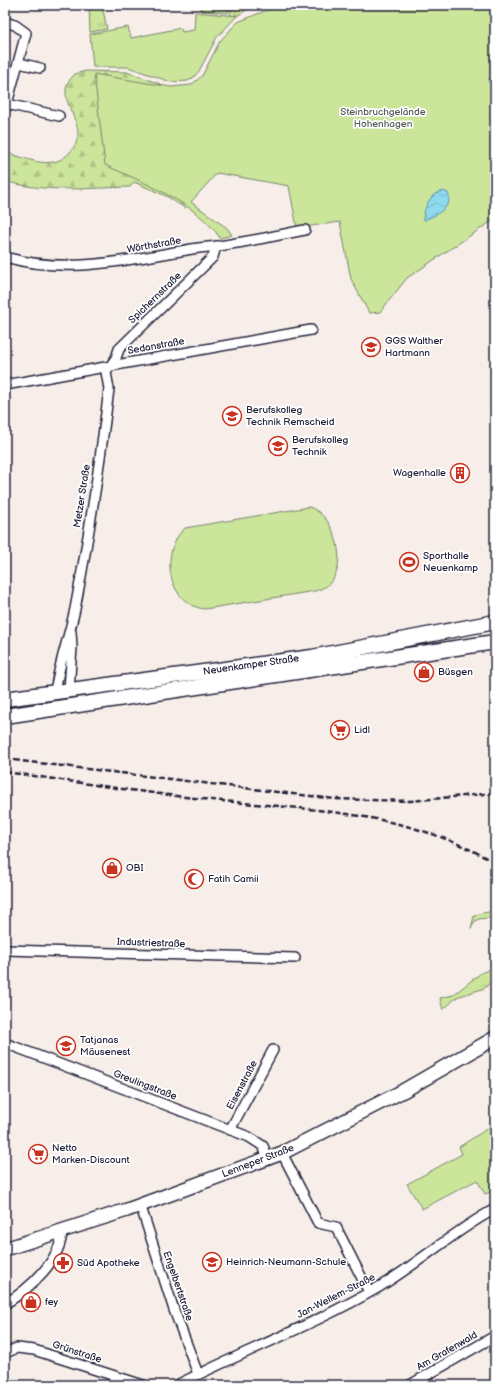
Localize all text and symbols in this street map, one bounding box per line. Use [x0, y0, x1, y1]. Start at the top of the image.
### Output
park label: Steinbruchgelände Hohenhagen [340, 106, 426, 130]
street label: Wörthstraße [126, 234, 182, 256]
street label: Spichernstraße [126, 270, 184, 326]
street label: Sedanstraße [127, 335, 185, 357]
place label: GGS Walther Hartmann [385, 335, 443, 359]
school or university icon: GGS Walther Hartmann [360, 336, 382, 358]
place label: Berufskolleg Technik Remscheid [246, 404, 335, 428]
school or university icon: Berufskolleg Technik Remscheid [221, 405, 243, 427]
place label: Berufskolleg Technik [292, 434, 348, 458]
school or university icon: Berufskolleg Technik [267, 435, 289, 457]
building icon: Wagenhalle [449, 462, 471, 484]
street label: Metzer Straße [71, 463, 93, 529]
place label: Wagenhalle [393, 467, 446, 479]
place label: Sporthalle Neuenkamp [423, 550, 478, 574]
sports icon: Sporthalle Neuenkamp [398, 551, 420, 573]
street label: Neuenkamper Straße [202, 652, 300, 678]
shop icon: Büsgen [413, 661, 435, 683]
place label: Büsgen [438, 666, 473, 678]
supermarket icon: Lidl [329, 719, 351, 741]
place label: Lidl [354, 724, 370, 736]
shop icon: OBI [101, 857, 123, 879]
place label: OBI [126, 862, 144, 874]
mosque icon: Fatih Camii [183, 868, 205, 890]
place label: Fatih Camii [208, 873, 259, 885]
street label: Industriestraße [117, 936, 186, 950]
place label: Tatjanas Mäusenest [80, 1034, 130, 1058]
school or university icon: Tatjanas Mäusenest [55, 1035, 77, 1057]
street label: Eisenstraße [224, 1058, 260, 1112]
street label: Greulingstraße [112, 1067, 178, 1103]
place label: Netto Marken-Discount [52, 1142, 130, 1166]
street label: Lenneper Straße [220, 1142, 296, 1180]
supermarket icon: Netto Marken-Discount [27, 1143, 49, 1165]
street label: Engelbertstraße [160, 1250, 196, 1323]
school or university icon: Heinrich-Neumann-Schule [201, 1251, 223, 1273]
pharmacy icon: Süd Apotheke [52, 1252, 74, 1274]
place label: Heinrich-Neumann-Schule [226, 1256, 346, 1268]
place label: Süd Apotheke [77, 1257, 140, 1269]
street label: Jan-Wellem-Straße [295, 1271, 377, 1321]
shop icon: fey [20, 1291, 42, 1313]
place label: fey [45, 1296, 59, 1308]
street label: Am Grafenwald [415, 1329, 480, 1373]
street label: Grünstraße [51, 1338, 103, 1366]

